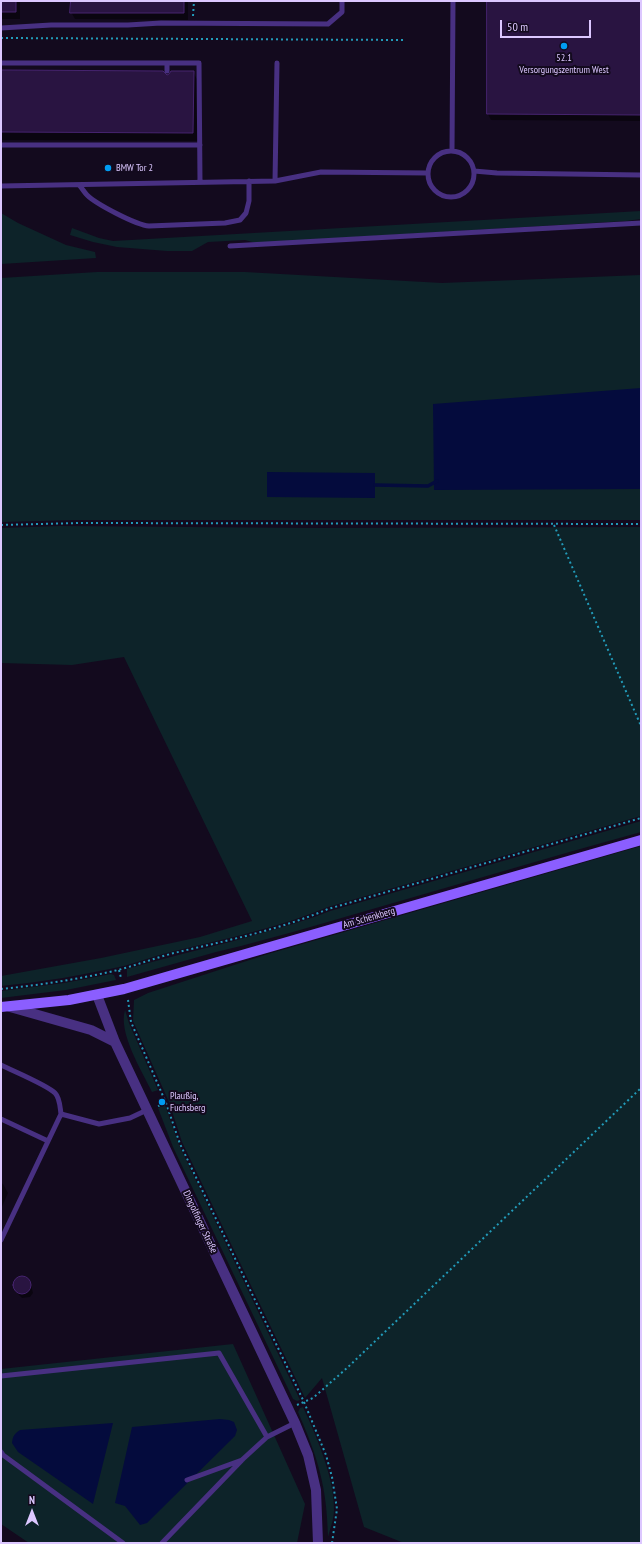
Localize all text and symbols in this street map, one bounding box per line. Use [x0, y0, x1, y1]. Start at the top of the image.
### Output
scale bar [502, 12, 593, 38]
text: 50 m [507, 19, 528, 34]
marker: 52.1 Versorgungszentrum West [559, 41, 569, 51]
place label: 52.1 Versorgungszentrum West [519, 52, 609, 76]
place label: BMW Tor 2 [116, 162, 153, 174]
marker: BMW Tor 2 [103, 163, 113, 173]
street label: Am Schenkberg [342, 905, 396, 931]
place label: Plaußig, Fuchsberg [170, 1090, 205, 1114]
marker: Plaußig, Fuchsberg [157, 1097, 167, 1107]
street label: Dingolfinger Straße [180, 1189, 220, 1255]
north arrow [12, 1492, 52, 1532]
text: N [29, 1493, 35, 1507]

